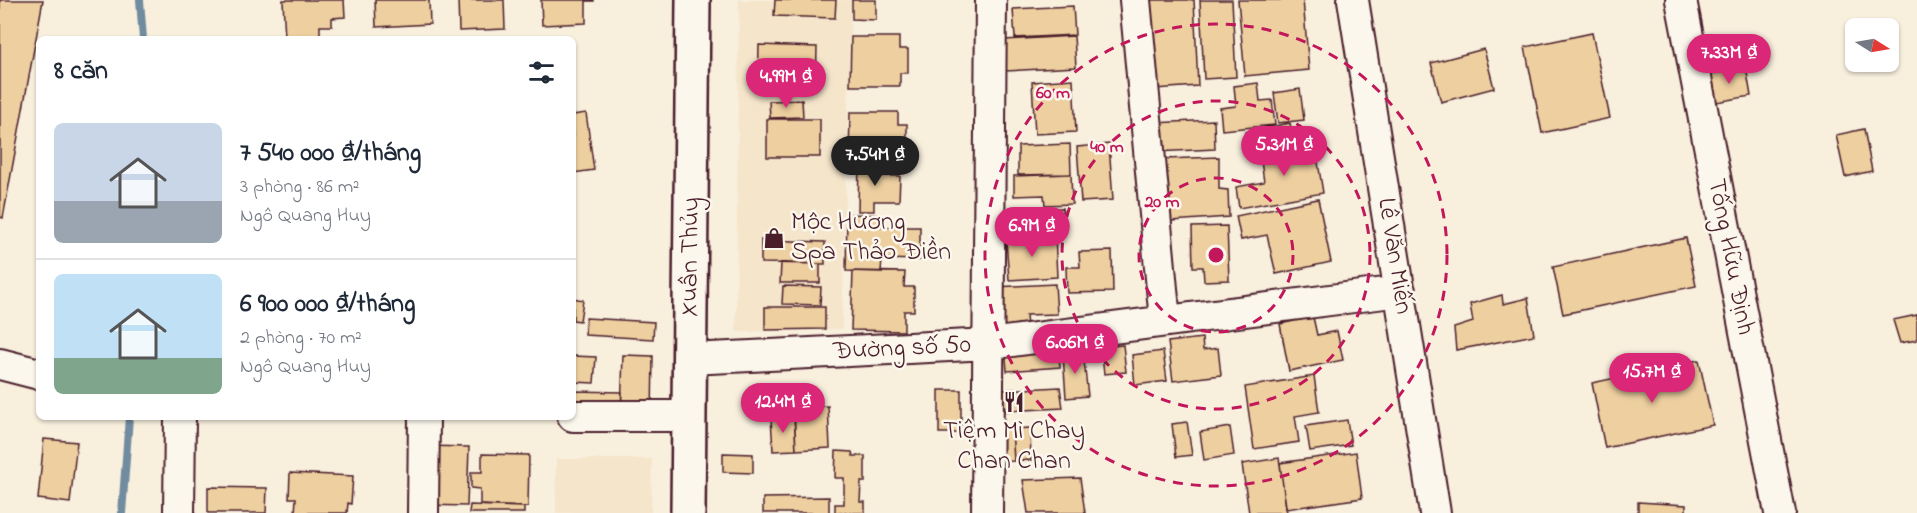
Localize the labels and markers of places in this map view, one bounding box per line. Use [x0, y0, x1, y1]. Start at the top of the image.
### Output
pin: 7.33M ₫ [1674, 34, 1784, 85]
pin: 4.99M ₫ [731, 58, 841, 109]
pin: 5.31M ₫ [1229, 126, 1339, 177]
pin: 7.54M ₫ [820, 136, 930, 187]
place label: Mộc Hương Spa Thảo Điền [791, 204, 951, 272]
pin: 6.9M ₫ [983, 207, 1081, 258]
shop icon: Mộc Hương Spa Thảo Điền [762, 226, 786, 250]
centre of rings [1206, 245, 1226, 265]
pin: 6.06M ₫ [1020, 324, 1130, 375]
pin: 15.7M ₫ [1597, 353, 1707, 404]
pin: 12.4M ₫ [728, 383, 838, 434]
restaurant icon: Tiệm Mì Chay Chan Chan [1002, 390, 1026, 414]
place label: Tiệm Mì Chay Chan Chan [943, 413, 1085, 481]

